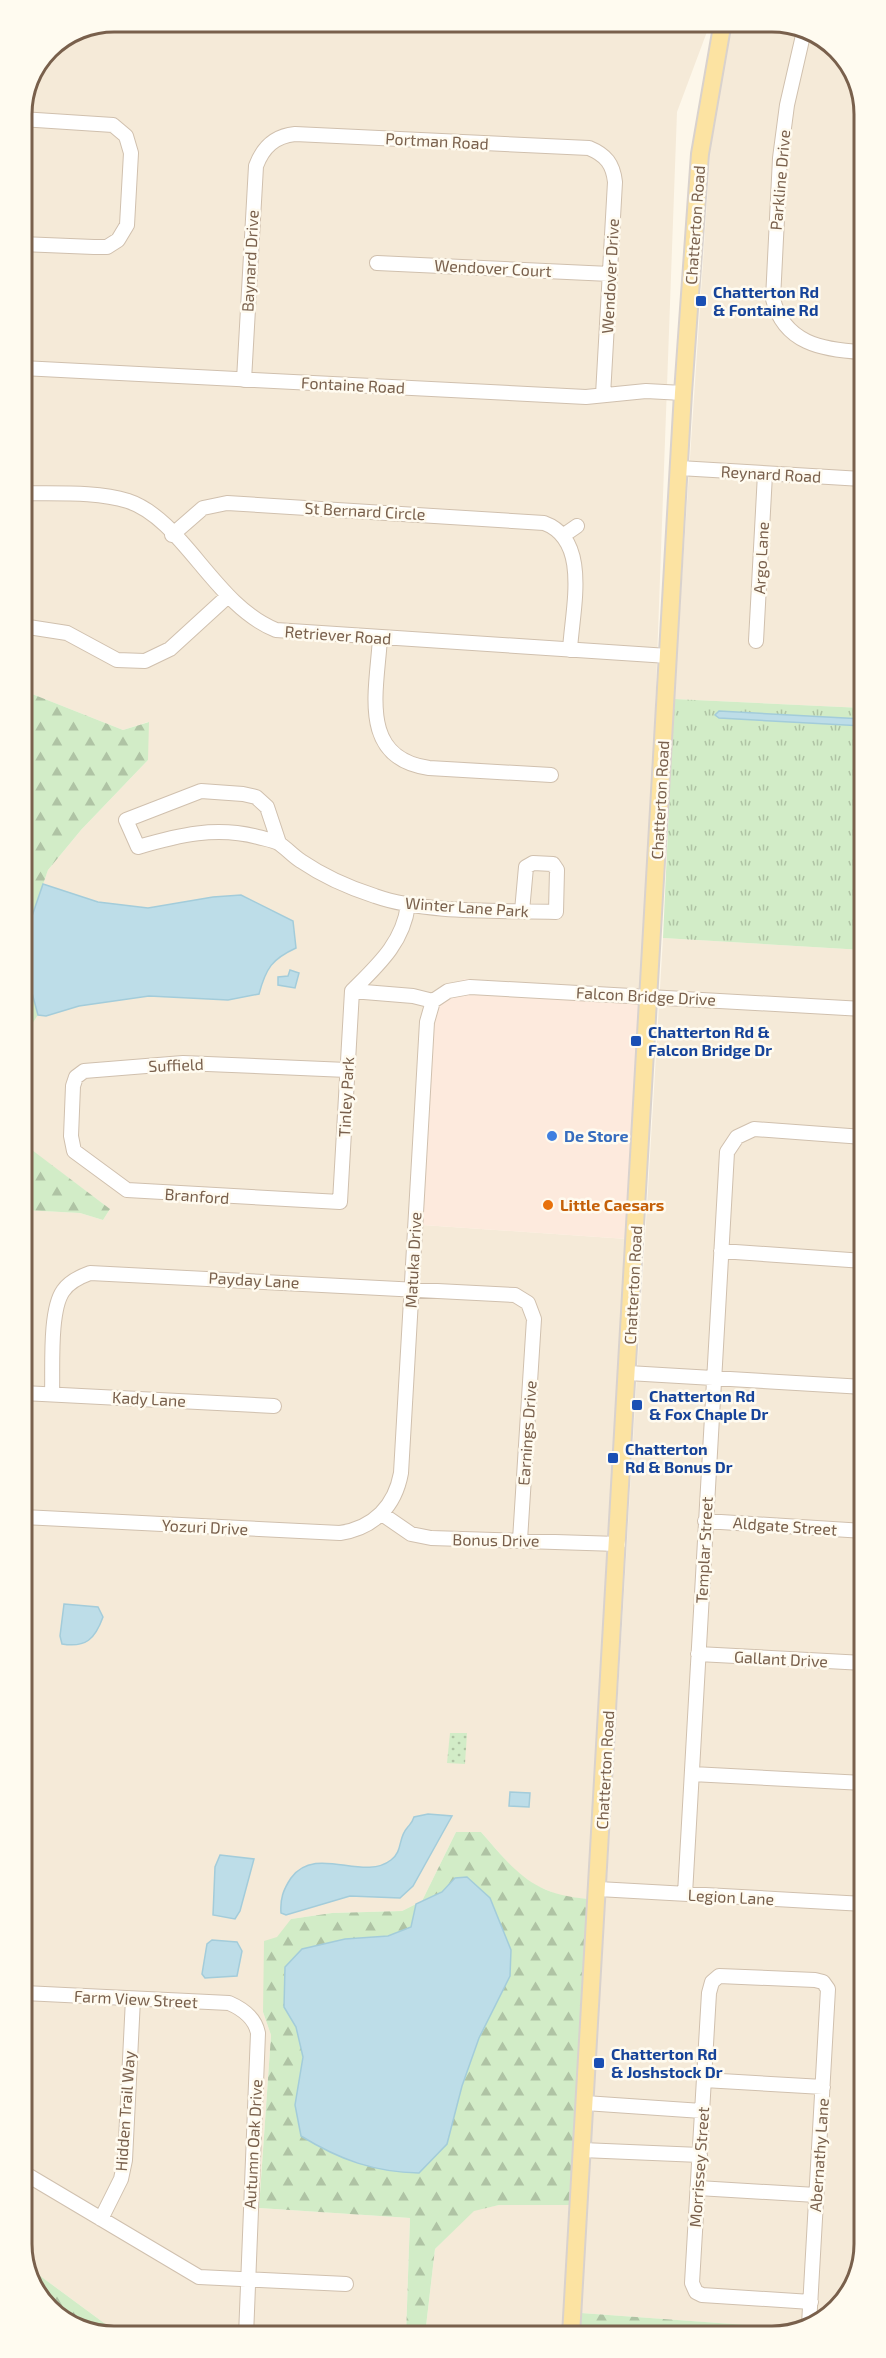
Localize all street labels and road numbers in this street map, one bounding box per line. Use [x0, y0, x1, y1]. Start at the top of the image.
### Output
street label: Portman Road [385, 128, 489, 153]
street label: Parkline Drive [766, 129, 793, 231]
street label: Chatterton Road [681, 165, 708, 285]
street label: Baynard Drive [237, 209, 262, 313]
street label: Wendover Drive [597, 218, 622, 334]
street label: Wendover Court [434, 255, 552, 280]
street label: Fontaine Road [301, 372, 405, 397]
street label: Reynard Road [720, 461, 822, 486]
street label: St Bernard Circle [304, 498, 426, 523]
street label: Argo Lane [749, 521, 772, 595]
street label: Retriever Road [284, 621, 392, 648]
street label: Chatterton Road [647, 740, 672, 860]
street label: Winter Lane Park [405, 893, 530, 920]
street label: Falcon Bridge Drive [576, 982, 716, 1009]
street label: Suffield [148, 1054, 204, 1075]
street label: Tinley Park [334, 1056, 357, 1138]
street label: Branford [164, 1184, 230, 1207]
street label: Matuka Drive [400, 1211, 425, 1309]
street label: Chatterton Road [620, 1225, 645, 1345]
street label: Payday Lane [208, 1268, 300, 1291]
street label: Earnings Drive [513, 1380, 540, 1486]
street label: Kady Lane [112, 1387, 186, 1410]
street label: Templar Street [691, 1496, 716, 1604]
street label: Aldgate Street [732, 1512, 838, 1539]
street label: Yozuri Drive [161, 1515, 249, 1538]
street label: Bonus Drive [452, 1529, 540, 1550]
street label: Gallant Drive [734, 1647, 828, 1670]
street label: Chatterton Road [592, 1710, 617, 1830]
street label: Legion Lane [687, 1885, 775, 1908]
street label: Farm View Street [74, 1986, 198, 2011]
street label: Hidden Trail Way [111, 2049, 138, 2172]
street label: Autumn Oak Drive [240, 2078, 265, 2209]
street label: Abernathy Lane [805, 2097, 832, 2213]
street label: Morrissey Street [685, 2106, 712, 2228]

